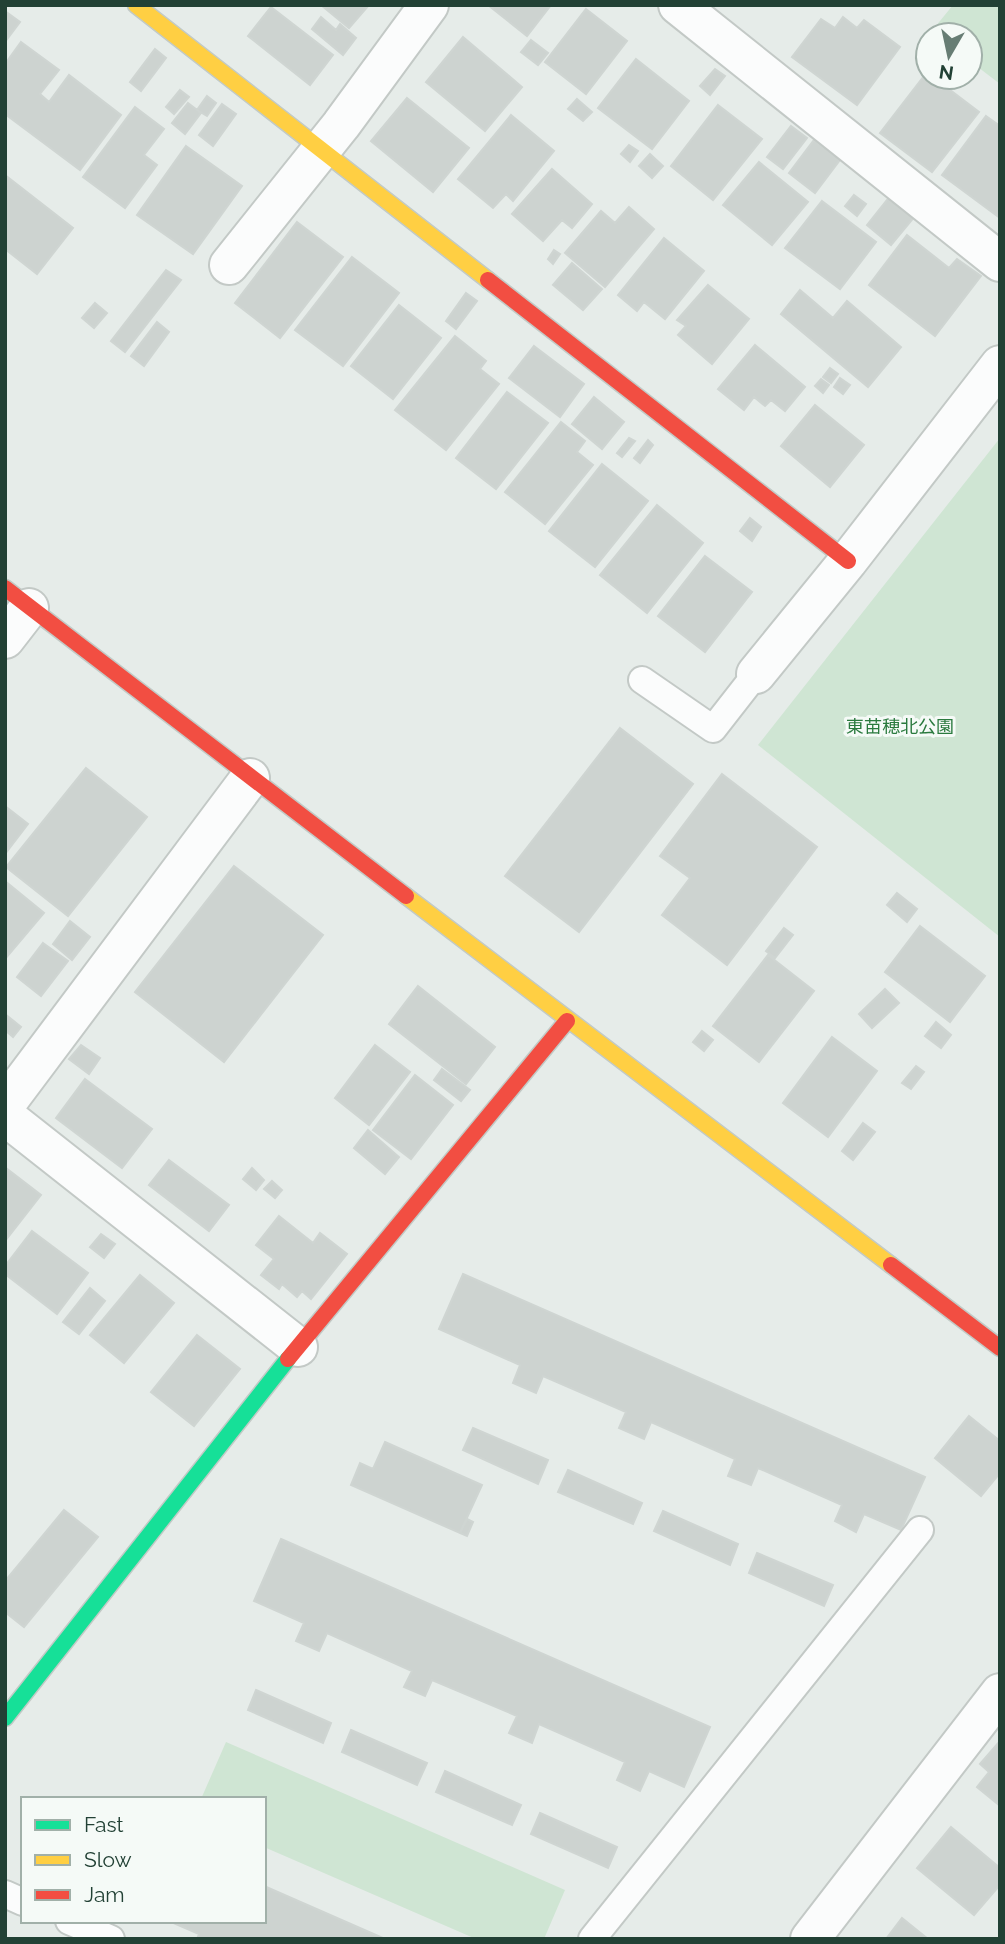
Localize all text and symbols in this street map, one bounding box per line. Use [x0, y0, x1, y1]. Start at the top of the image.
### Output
north arrow [914, 21, 984, 91]
text: N [937, 61, 955, 85]
park label: 東苗穂北公園 [846, 716, 954, 737]
legend [21, 1797, 266, 1923]
text: Fast [84, 1812, 124, 1837]
text: Slow [84, 1847, 132, 1872]
text: Jam [84, 1882, 125, 1907]

